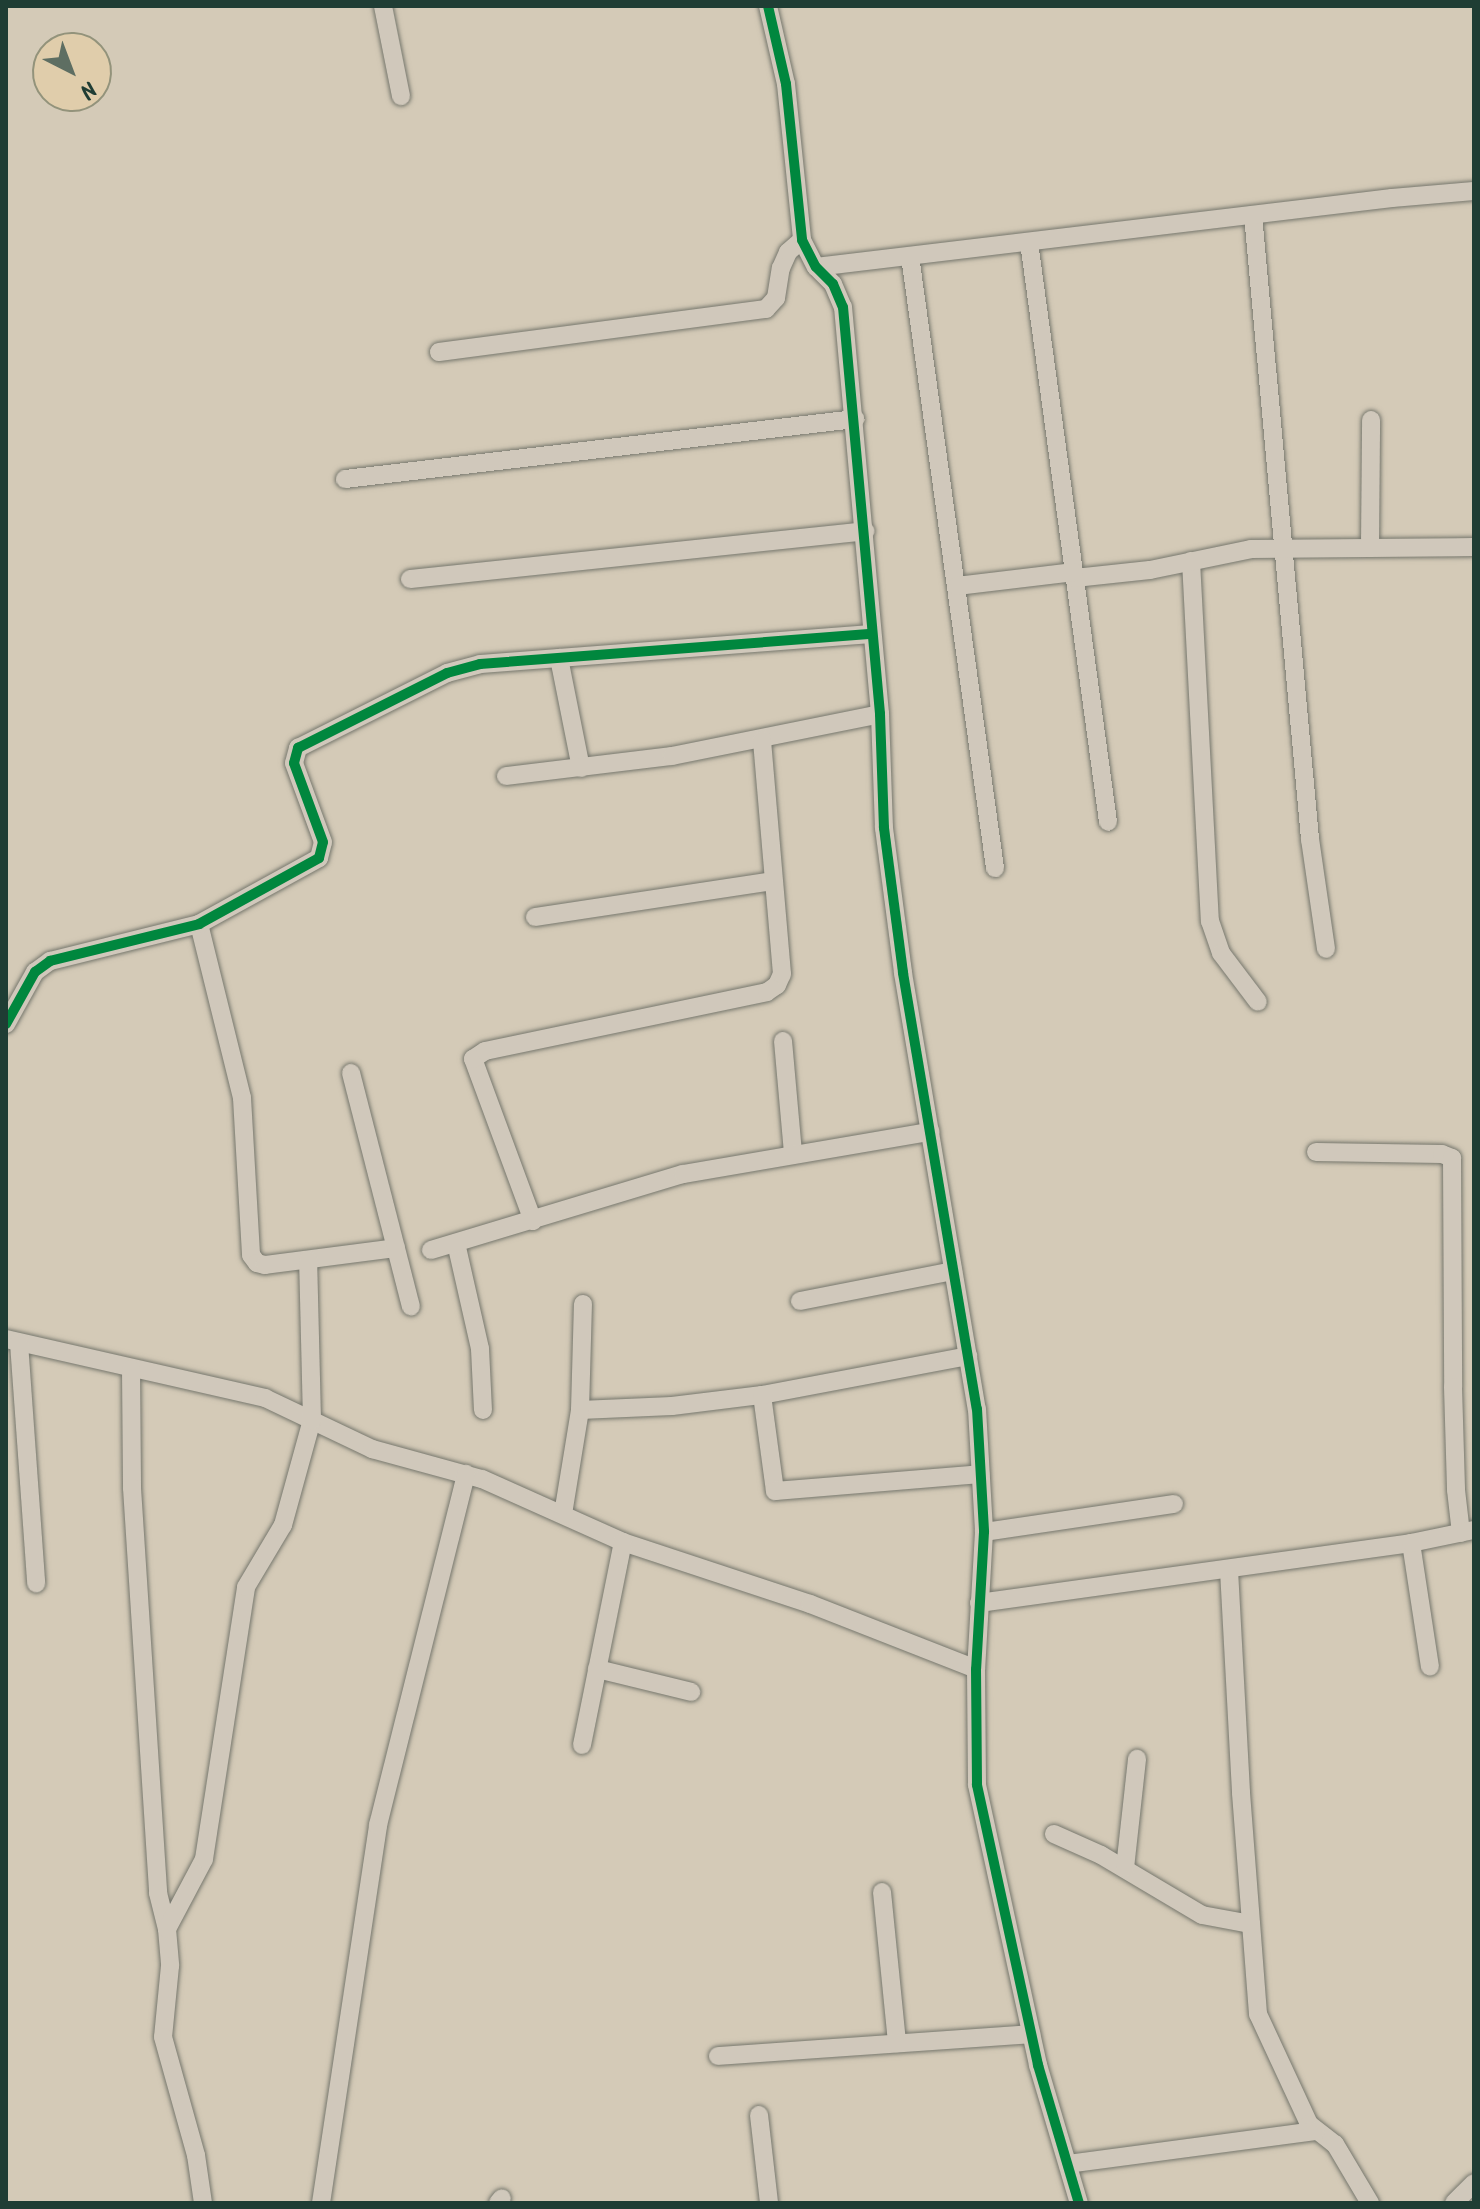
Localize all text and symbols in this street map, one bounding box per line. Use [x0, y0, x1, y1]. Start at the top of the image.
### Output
north arrow [32, 32, 112, 112]
text: N [70, 71, 104, 106]

